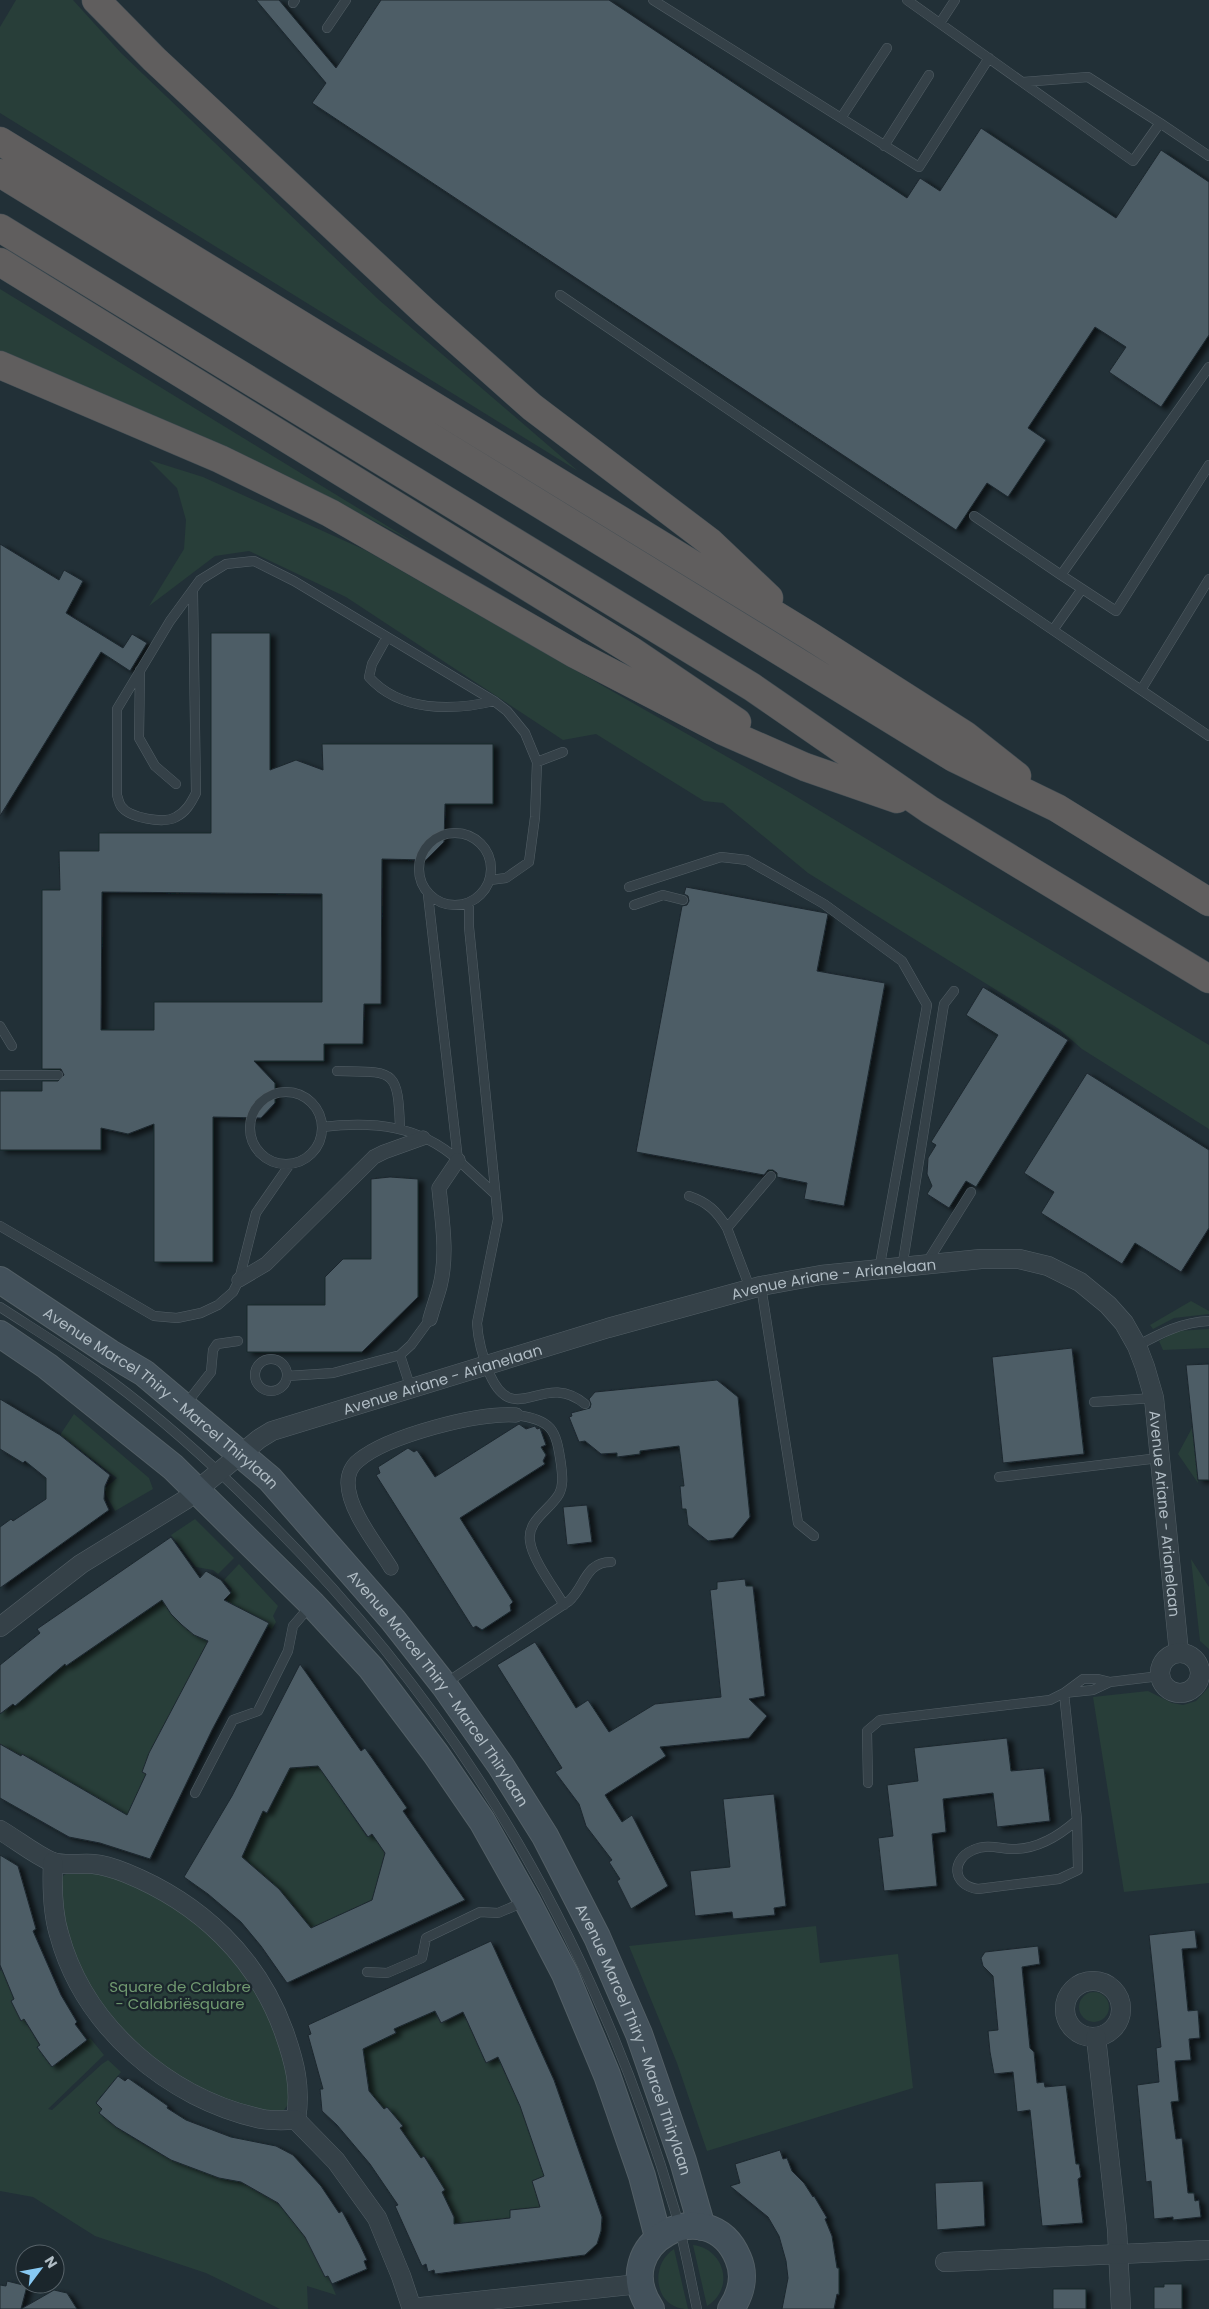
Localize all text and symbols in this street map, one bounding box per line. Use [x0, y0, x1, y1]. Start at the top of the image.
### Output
street label: Avenue Ariane - Arianelaan [729, 1253, 937, 1304]
street label: Avenue Marcel Thiry - Marcel Thirylaan [40, 1301, 284, 1493]
street label: Avenue Ariane - Arianelaan [340, 1338, 544, 1419]
street label: Avenue Ariane - Arianelaan [1145, 1409, 1186, 1618]
street label: Avenue Marcel Thiry - Marcel Thirylaan [343, 1565, 534, 1810]
street label: Avenue Marcel Thiry - Marcel Thirylaan [571, 1900, 697, 2178]
park label: Square de Calabre - Calabriësquare [109, 1976, 251, 2014]
north arrow [15, 2244, 65, 2294]
text: N [40, 2252, 62, 2272]

